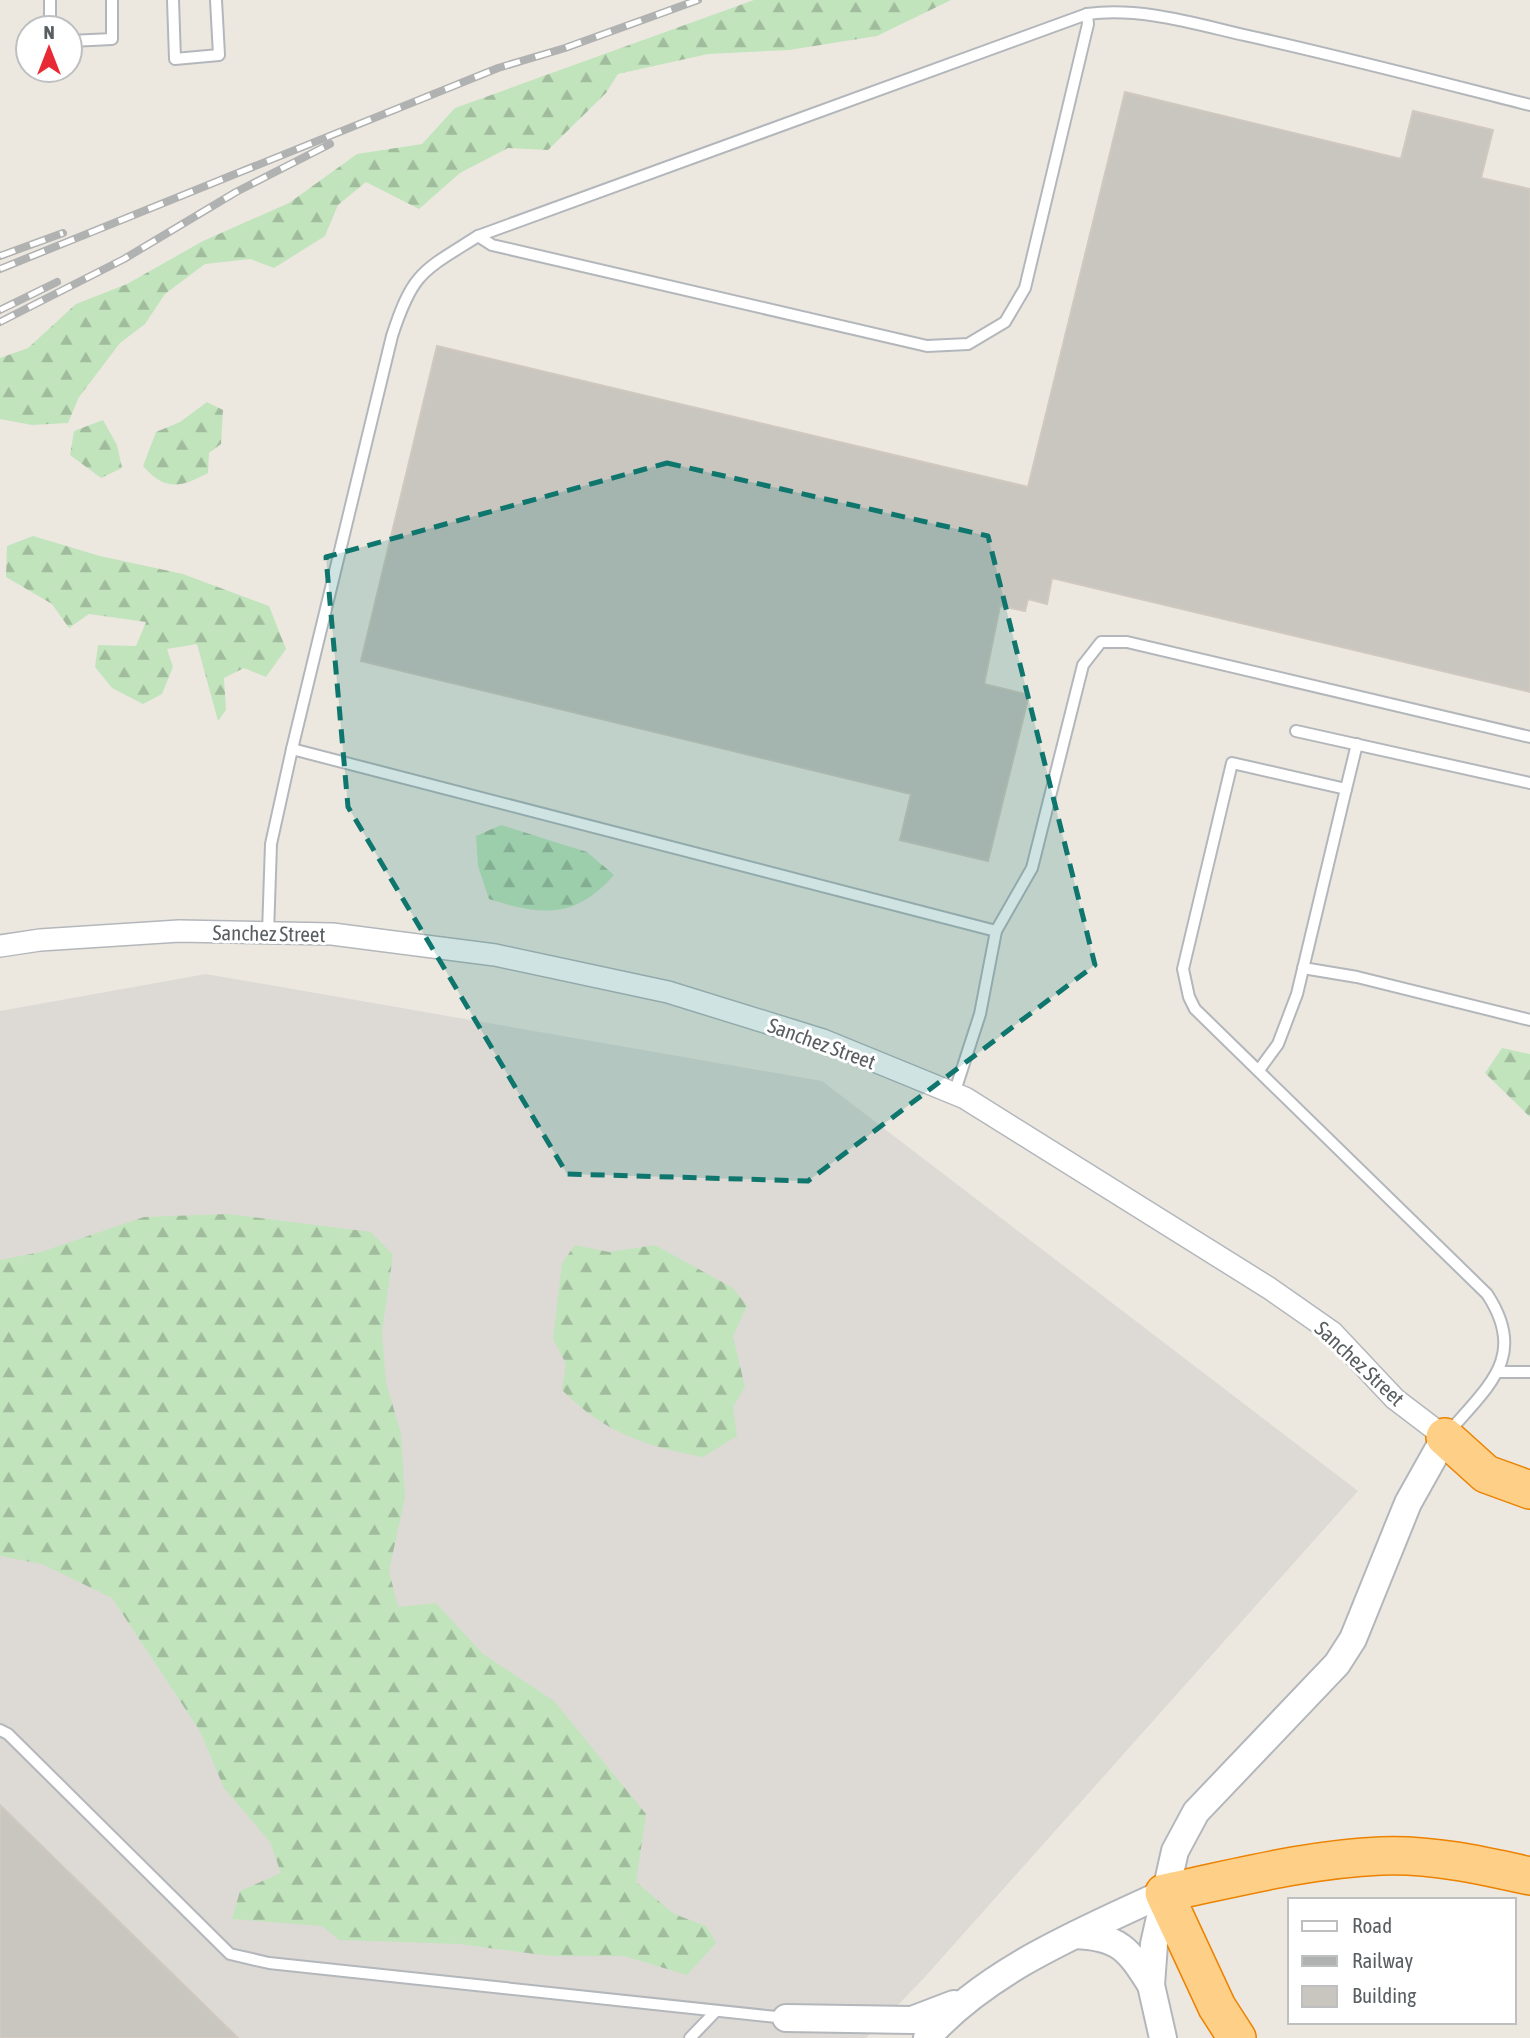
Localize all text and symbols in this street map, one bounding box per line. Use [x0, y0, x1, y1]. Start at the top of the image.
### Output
north arrow [14, 14, 84, 84]
text: N [43, 21, 55, 43]
street label: Sanchez Street [212, 920, 326, 946]
street label: Sanchez Street [765, 1012, 879, 1074]
street label: Sanchez Street [1311, 1316, 1409, 1410]
legend [1288, 1898, 1516, 2024]
text: Road [1352, 1913, 1392, 1937]
text: Railway [1352, 1948, 1414, 1972]
text: Building [1352, 1983, 1416, 2007]

